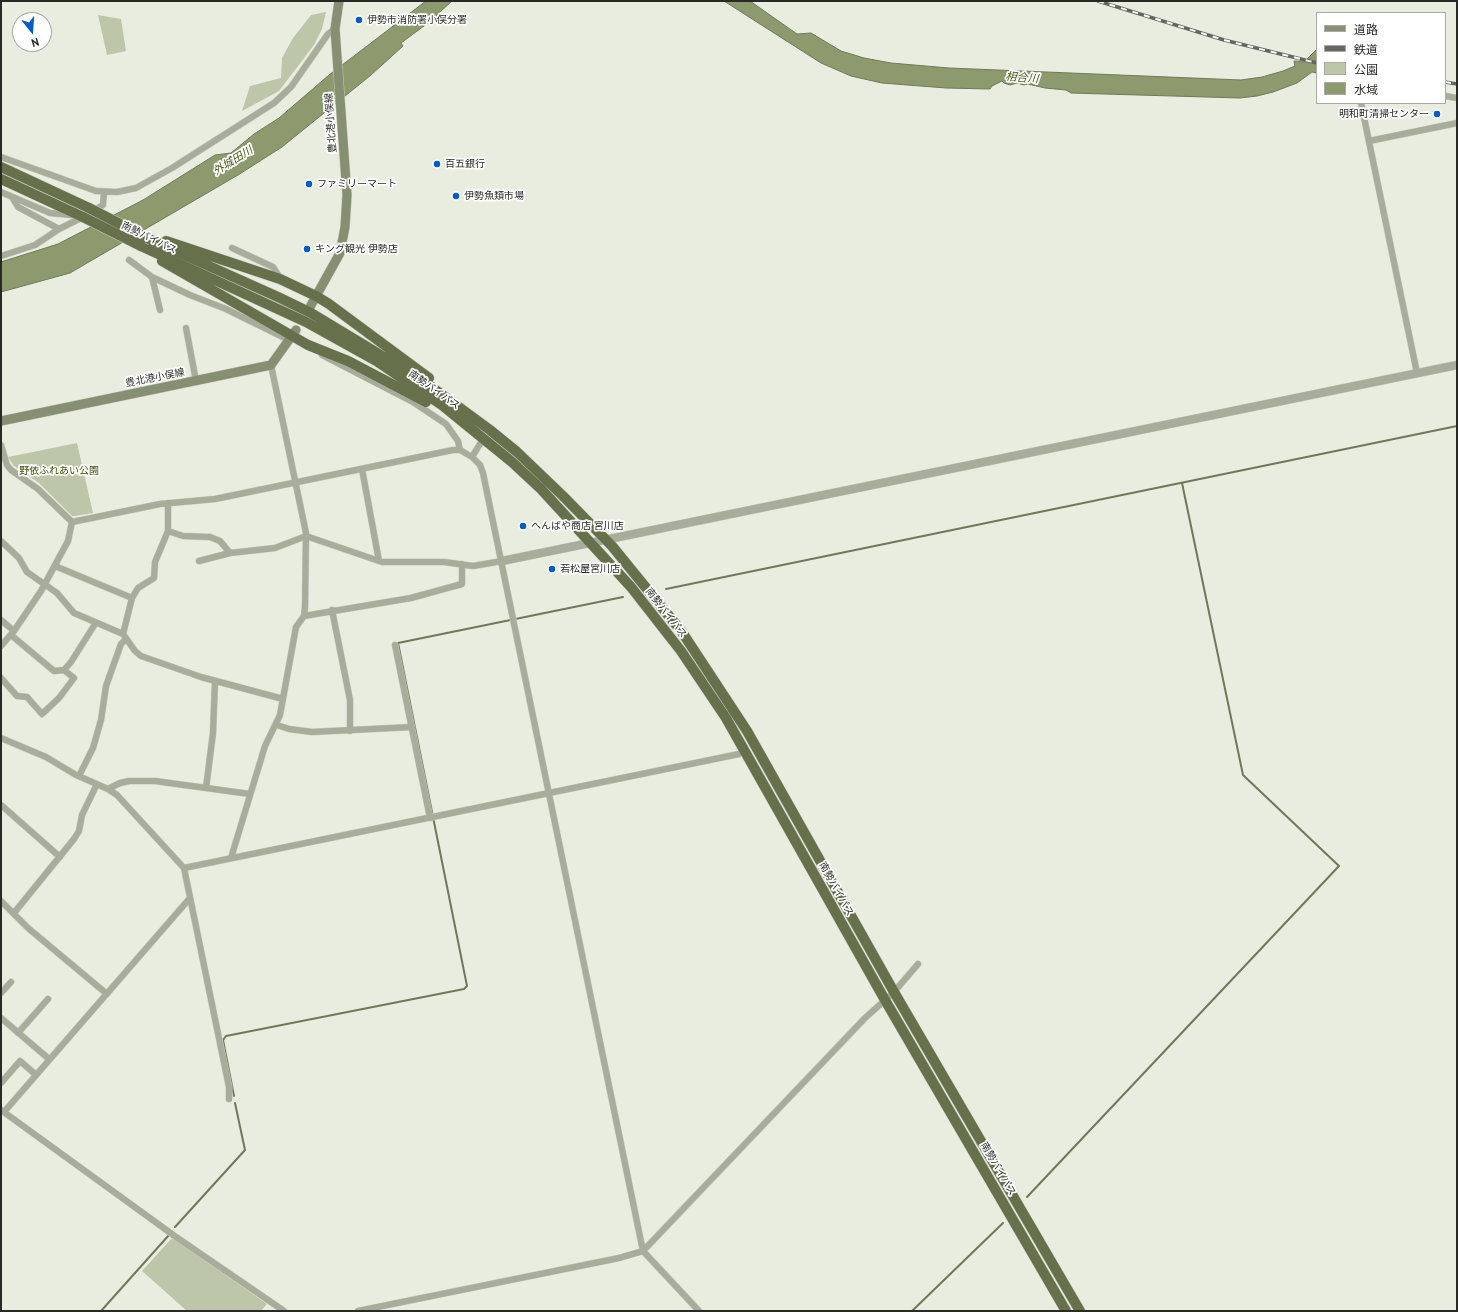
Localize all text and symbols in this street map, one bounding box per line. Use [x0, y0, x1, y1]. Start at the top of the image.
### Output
north arrow [12, 12, 52, 52]
legend [1316, 12, 1446, 104]
place label: 伊勢市消防署小俣分署 [367, 14, 467, 26]
marker: 伊勢市消防署小俣分署 [354, 15, 364, 25]
text: 道路 [1354, 22, 1378, 37]
text: N [30, 35, 41, 50]
text: 鉄道 [1354, 42, 1378, 57]
text: 公園 [1354, 62, 1378, 77]
water label: 相合川 [1005, 70, 1039, 86]
text: 水域 [1354, 82, 1378, 97]
street label: 豊北港小俣線 [323, 93, 339, 153]
place label: 明和町清掃センター [1339, 108, 1429, 120]
marker: 明和町清掃センター [1432, 109, 1442, 119]
water label: 外城田川 [211, 144, 255, 178]
place label: 百五銀行 [445, 158, 485, 170]
marker: 百五銀行 [432, 159, 442, 169]
place label: ファミリーマート [317, 178, 397, 190]
marker: ファミリーマート [304, 179, 314, 189]
place label: 伊勢魚類市場 [464, 190, 524, 202]
marker: 伊勢魚類市場 [451, 191, 461, 201]
street label: 南勢バイパス [119, 219, 179, 257]
place label: キング観光 伊勢店 [315, 243, 398, 255]
marker: キング観光 伊勢店 [302, 244, 312, 254]
street label: 豊北港小俣線 [124, 366, 186, 390]
street label: 南勢バイパス [406, 368, 462, 412]
park label: 野依ふれあい公園 [19, 465, 99, 477]
place label: へんばや商店 宮川店 [531, 520, 624, 532]
marker: へんばや商店 宮川店 [518, 521, 528, 531]
place label: 若松屋宮川店 [560, 563, 620, 575]
marker: 若松屋宮川店 [547, 564, 557, 574]
street label: 南勢バイパス [643, 586, 689, 640]
street label: 南勢バイパス [816, 860, 856, 918]
street label: 南勢バイパス [978, 1140, 1018, 1198]

